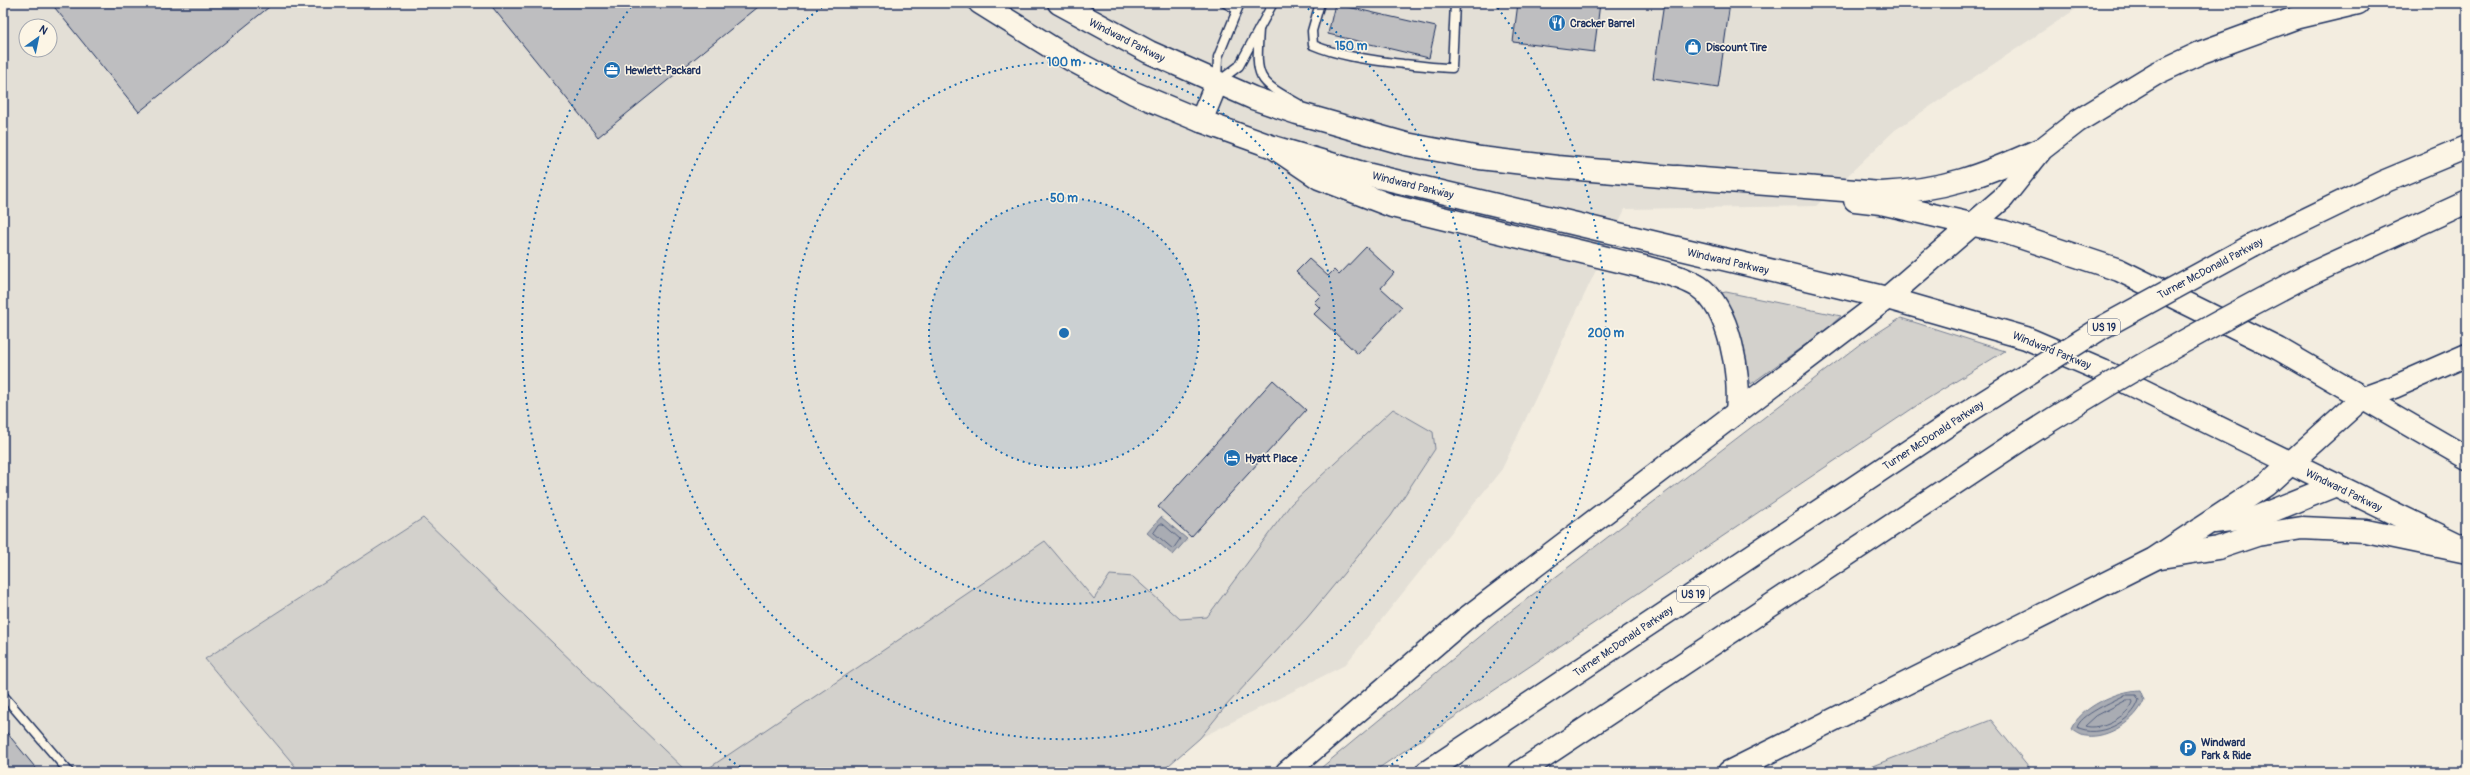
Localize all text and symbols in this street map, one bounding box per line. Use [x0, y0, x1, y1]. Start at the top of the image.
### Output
restaurant icon: Cracker Barrel [1547, 13, 1567, 33]
street label: Windward Parkway [1087, 16, 1167, 65]
place label: Cracker Barrel [1570, 17, 1635, 30]
north arrow [18, 18, 58, 58]
text: N [37, 23, 50, 38]
shop icon: Discount Tire [1683, 37, 1703, 57]
text: 150 m [1335, 39, 1368, 54]
place label: Discount Tire [1706, 41, 1768, 54]
text: 100 m [1047, 55, 1082, 70]
office icon: Hewlett-Packard [602, 60, 622, 80]
place label: Hewlett-Packard [625, 64, 701, 77]
street label: Windward Parkway [1371, 169, 1455, 202]
text: 50 m [1050, 191, 1078, 206]
street label: Turner McDonald Parkway [2155, 235, 2265, 302]
street label: Windward Parkway [1686, 246, 1770, 277]
road number: US 19 [2088, 319, 2120, 335]
centre of rings [1057, 326, 1071, 340]
text: 200 m [1588, 326, 1625, 341]
street label: Windward Parkway [2011, 329, 2093, 372]
street label: Turner McDonald Parkway [1880, 398, 1986, 473]
hotel icon: Hyatt Place [1222, 448, 1242, 468]
place label: Hyatt Place [1245, 452, 1298, 465]
street label: Windward Parkway [2303, 466, 2384, 515]
road number: US 19 [1677, 586, 1709, 602]
street label: Turner McDonald Parkway [1571, 603, 1676, 680]
place label: Windward Park & Ride [2201, 736, 2252, 762]
parking icon: Windward Park & Ride [2178, 738, 2198, 758]

